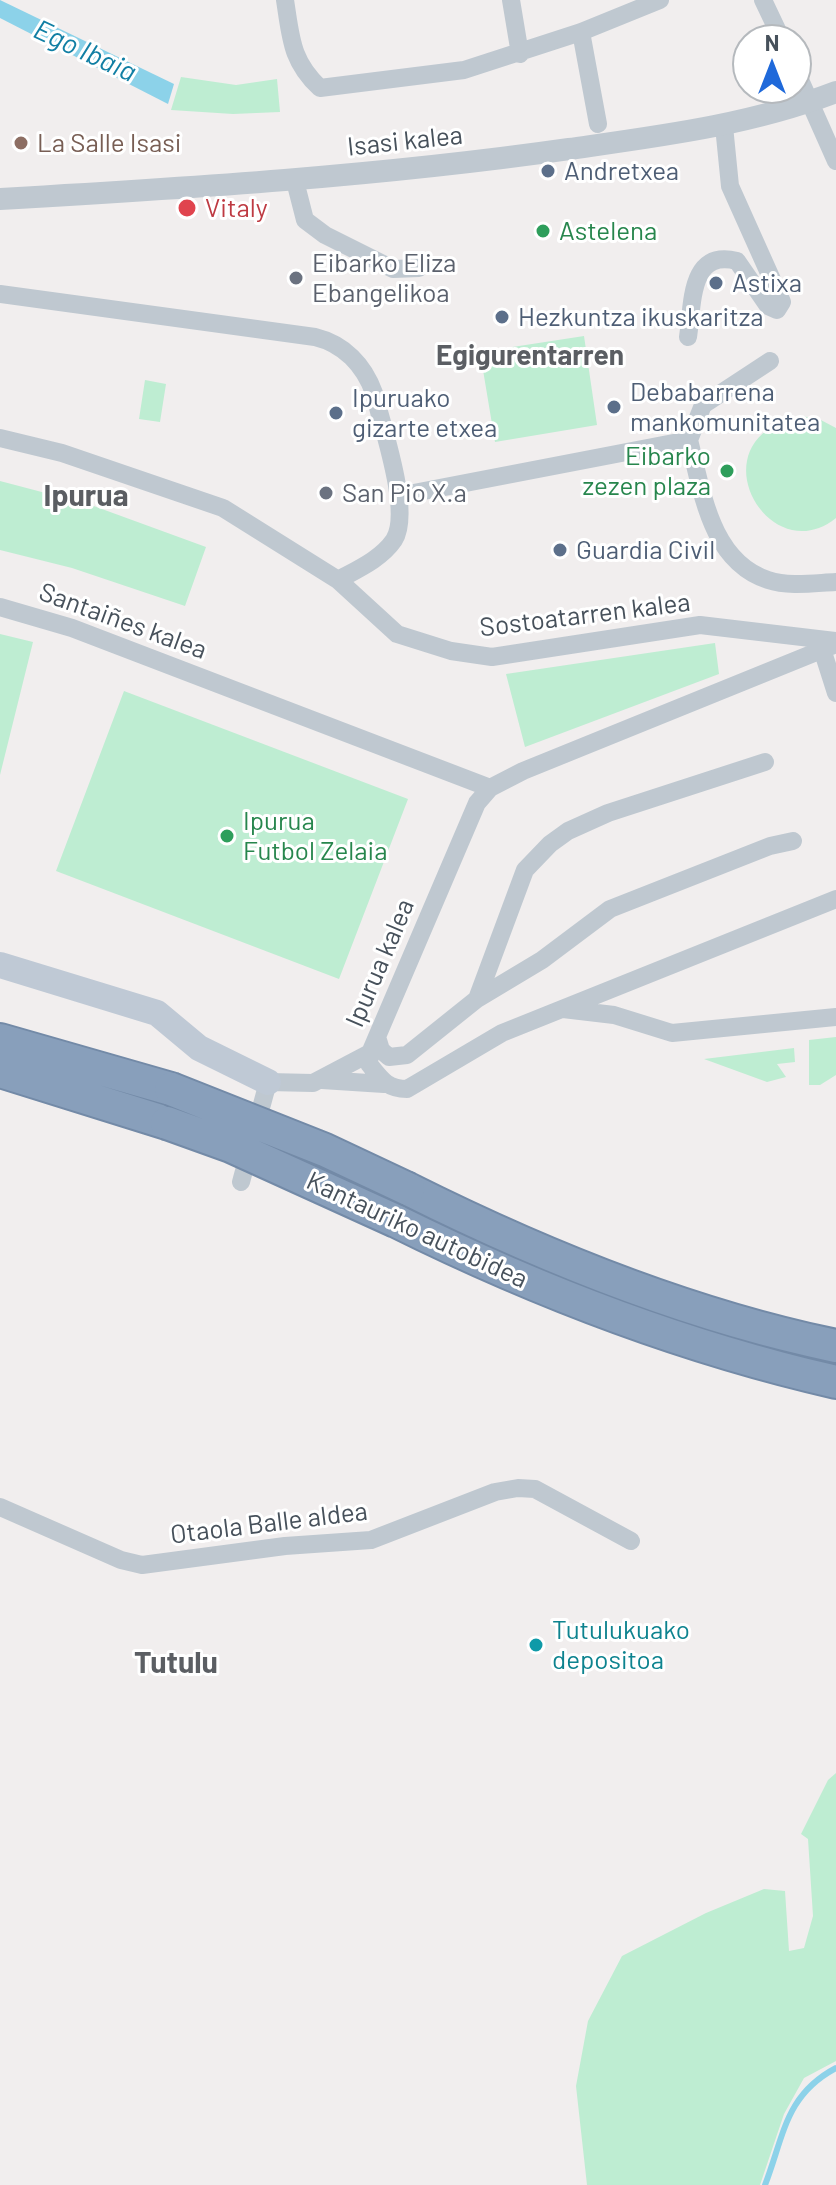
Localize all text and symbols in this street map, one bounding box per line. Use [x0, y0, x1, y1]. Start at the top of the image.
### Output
water label: Ego Ibaia [28, 13, 142, 89]
north arrow [732, 24, 812, 104]
text: N [765, 29, 779, 55]
street label: Isasi kalea [346, 119, 464, 163]
place label: La Salle Isasi [37, 127, 181, 159]
marker: La Salle Isasi [12, 134, 30, 152]
place label: Andretxea [564, 155, 679, 187]
marker: Andretxea [539, 162, 557, 180]
place label: Vitaly [205, 192, 268, 224]
marker: Vitaly [176, 197, 198, 219]
place label: Astelena [559, 215, 657, 247]
marker: Astelena [534, 222, 552, 240]
place label: Eibarko Eliza Ebangelikoa [312, 247, 456, 308]
place label: Astixa [732, 267, 802, 299]
marker: Eibarko Eliza Ebangelikoa [287, 269, 305, 287]
marker: Astixa [707, 274, 725, 292]
place label: Hezkuntza ikuskaritza [518, 301, 764, 333]
marker: Hezkuntza ikuskaritza [493, 308, 511, 326]
district label: Egigurentarren [436, 339, 624, 373]
place label: Debabarrena mankomunitatea [630, 376, 820, 438]
place label: Ipuruako gizarte etxea [352, 382, 497, 444]
marker: Debabarrena mankomunitatea [605, 398, 623, 416]
marker: Ipuruako gizarte etxea [327, 404, 345, 422]
place label: Eibarko zezen plaza [582, 440, 711, 502]
marker: Eibarko zezen plaza [718, 462, 736, 480]
place label: San Pio X.a [342, 477, 467, 509]
district label: Ipurua [44, 478, 128, 514]
marker: San Pio X.a [317, 484, 335, 502]
place label: Guardia Civil [576, 534, 715, 566]
marker: Guardia Civil [551, 541, 569, 559]
street label: Santaiñes kalea [35, 576, 211, 666]
street label: Sostoatarren kalea [478, 587, 692, 643]
place label: Ipurua Futbol Zelaia [243, 805, 387, 866]
marker: Ipurua Futbol Zelaia [218, 827, 236, 845]
street label: Ipurua kalea [339, 894, 421, 1032]
street label: Kantauriko autobidea [301, 1165, 533, 1295]
street label: Otaola Balle aldea [169, 1495, 369, 1551]
place label: Tutulukuako depositoa [552, 1614, 690, 1676]
marker: Tutulukuako depositoa [527, 1636, 545, 1654]
district label: Tutulu [134, 1645, 218, 1681]

